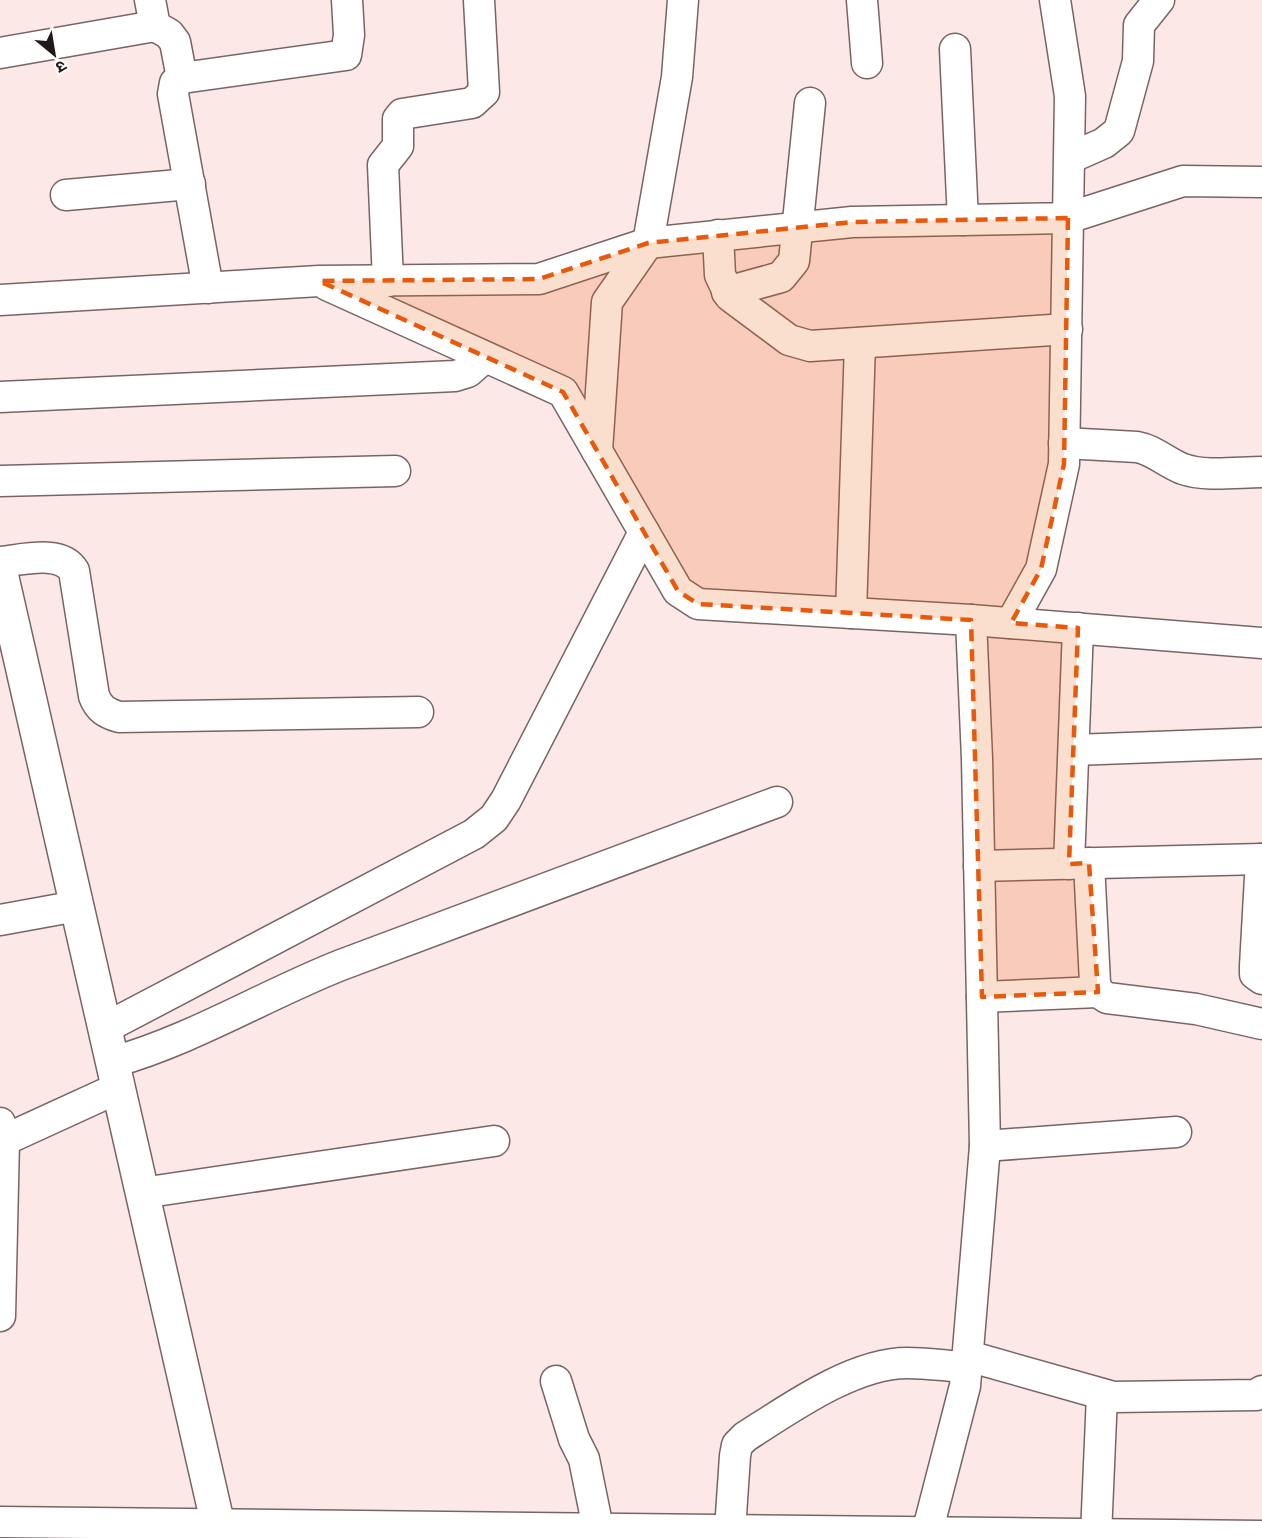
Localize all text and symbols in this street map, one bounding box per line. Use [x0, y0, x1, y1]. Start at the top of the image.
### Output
north arrow [24, 24, 84, 84]
text: उ [52, 57, 70, 77]

